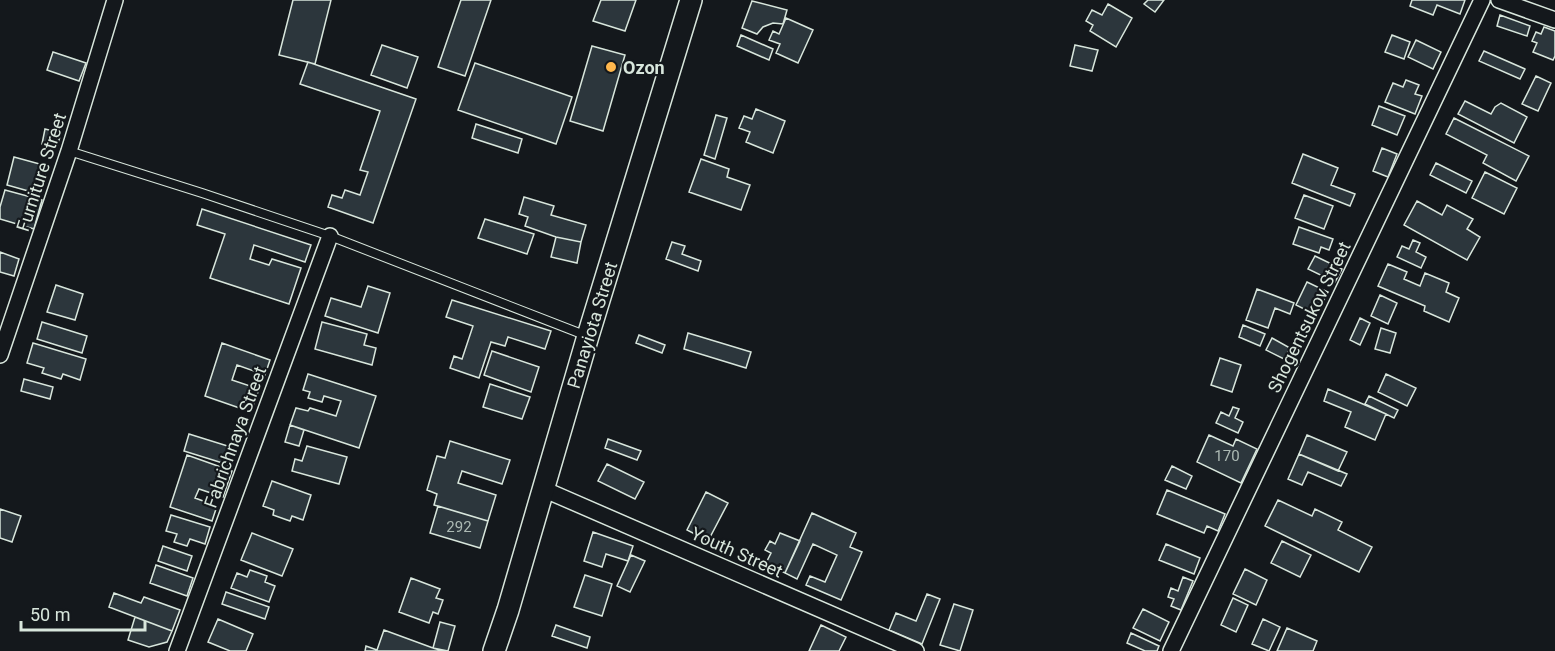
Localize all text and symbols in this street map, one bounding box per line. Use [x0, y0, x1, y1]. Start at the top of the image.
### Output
place label: Ozon [623, 57, 665, 78]
marker: Ozon [604, 60, 618, 74]
street label: Furniture Street [12, 110, 70, 234]
street label: Shogentsukov Street [1263, 238, 1355, 396]
street label: Panayiota Street [563, 259, 621, 391]
street label: Fabrichnaya Street [200, 363, 270, 511]
house number: 170 [1214, 447, 1240, 465]
house number: 292 [446, 518, 472, 536]
street label: Youth Street [688, 522, 786, 582]
scale bar [21, 594, 146, 632]
text: 50 m [30, 604, 70, 625]

